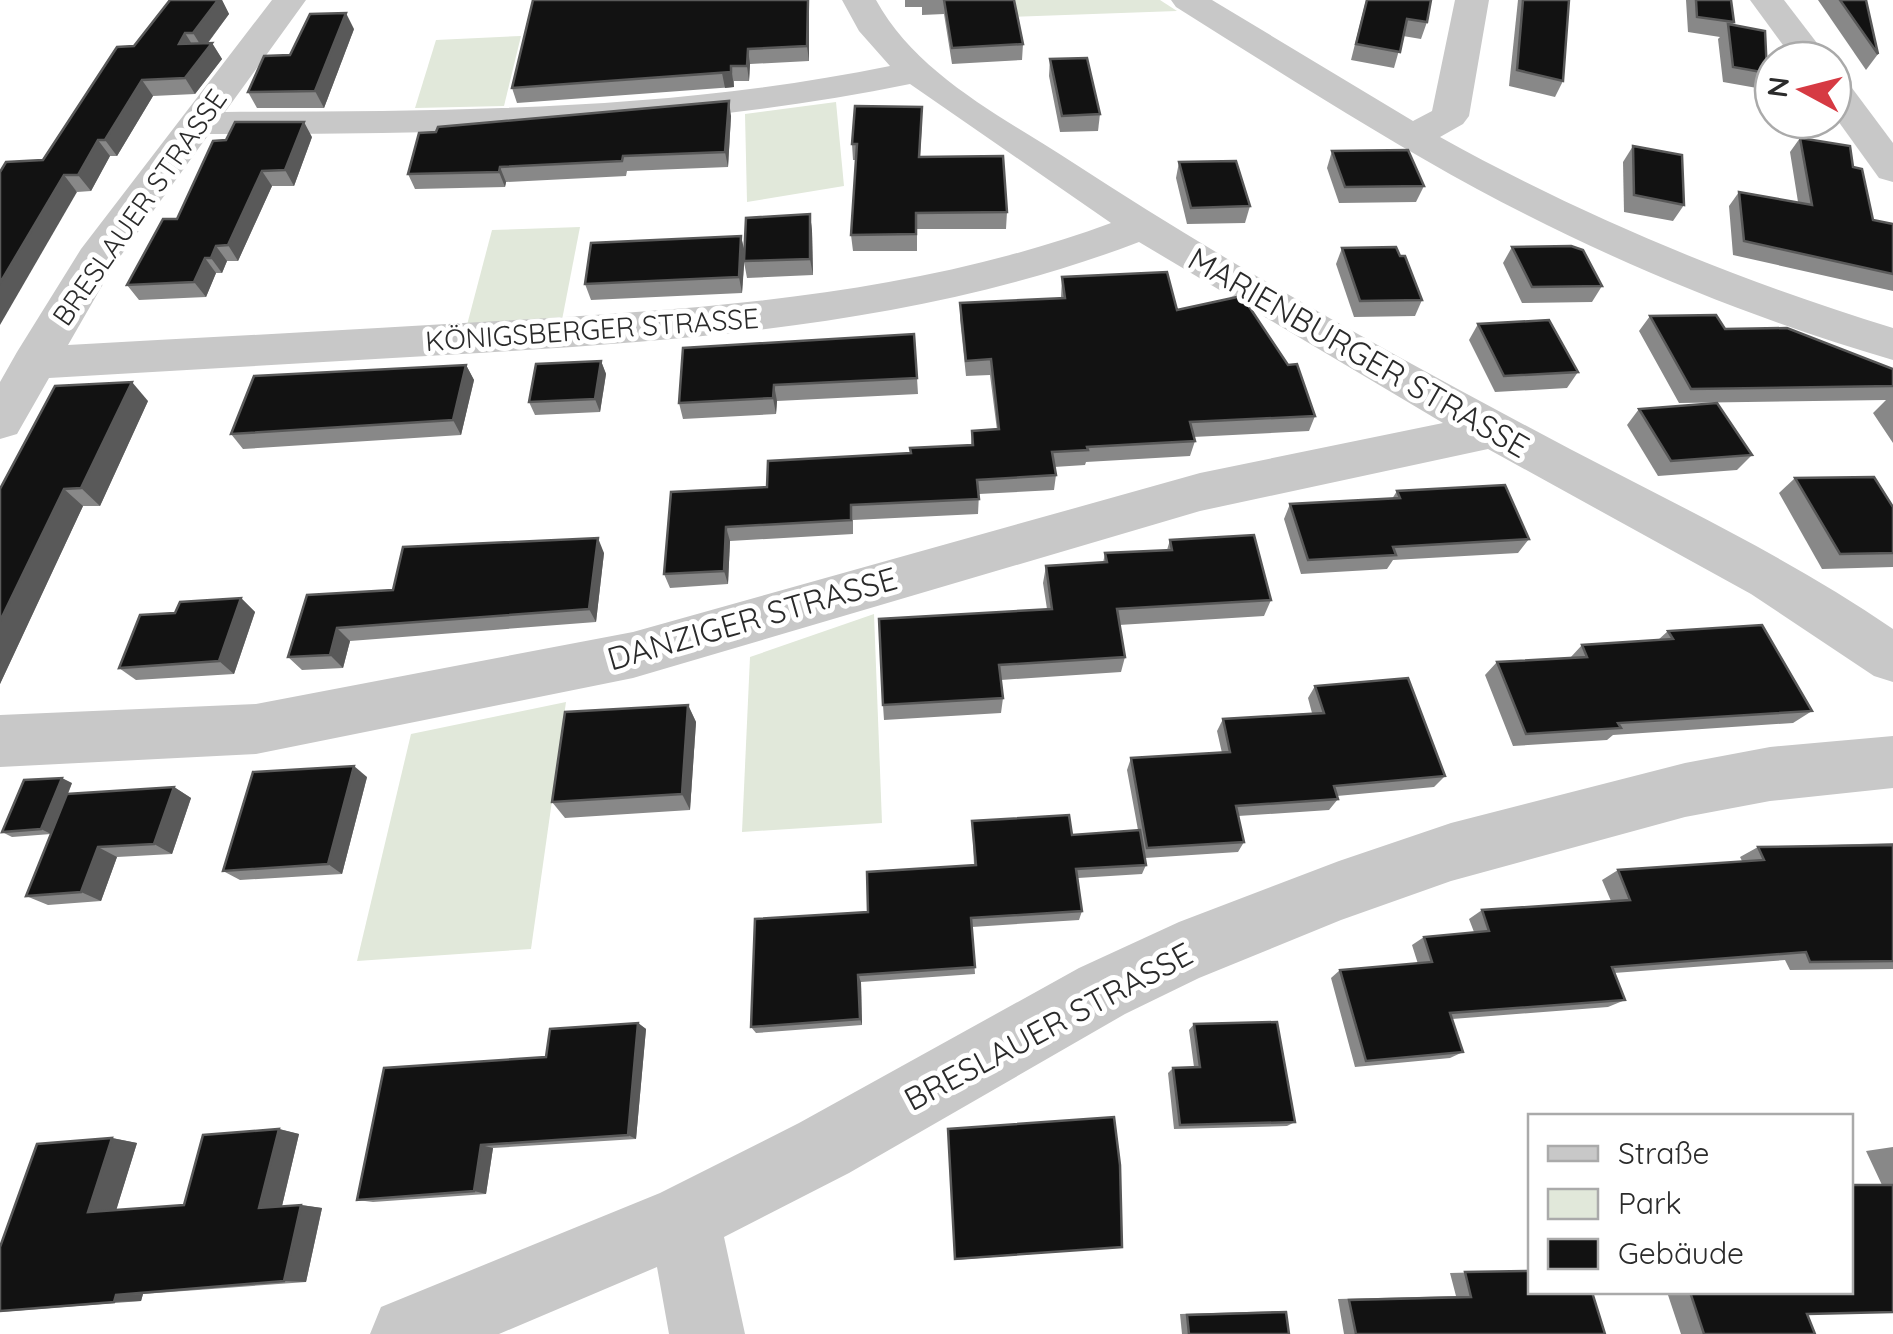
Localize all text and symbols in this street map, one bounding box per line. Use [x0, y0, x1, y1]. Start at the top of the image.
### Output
north arrow [1753, 40, 1853, 140]
text: N [1759, 75, 1796, 99]
street label: BRESLAUER STRASSE [44, 82, 234, 332]
street label: MARIENBURGER STRASSE [1181, 238, 1537, 466]
street label: KÖNIGSBERGER STRASSE [424, 300, 760, 358]
street label: DANZIGER STRASSE [602, 557, 902, 679]
street label: BRESLAUER STRASSE [897, 933, 1199, 1119]
legend [1528, 1114, 1853, 1294]
text: Straße [1618, 1134, 1710, 1172]
text: Park [1618, 1184, 1682, 1222]
text: Gebäude [1618, 1234, 1744, 1272]

